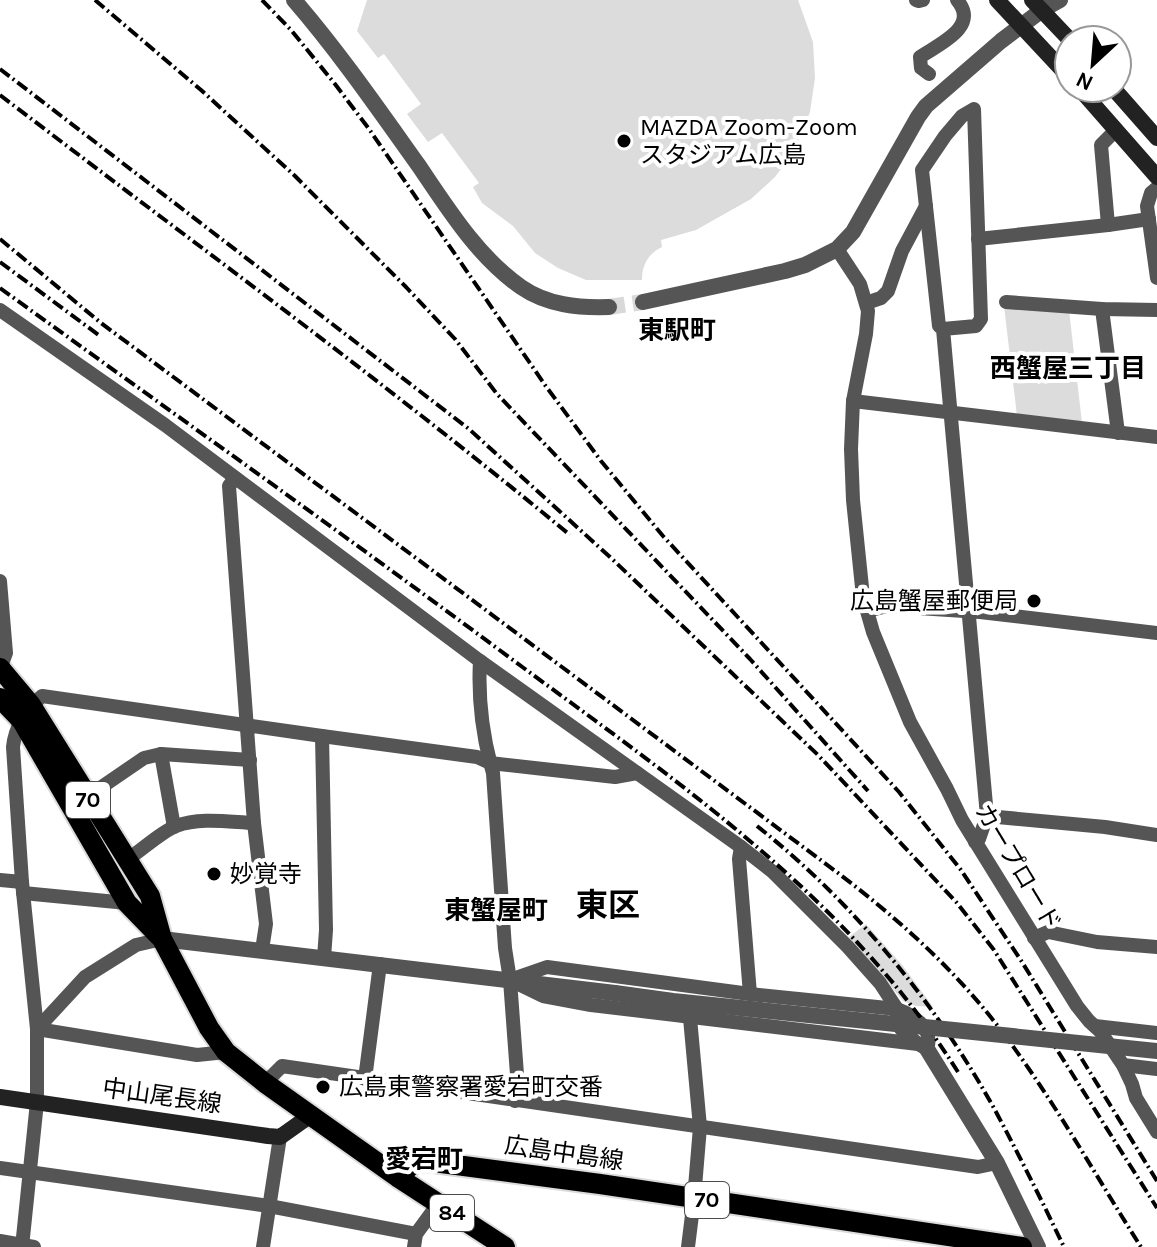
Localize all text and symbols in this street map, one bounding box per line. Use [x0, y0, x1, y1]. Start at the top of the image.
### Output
north arrow [1053, 24, 1133, 104]
text: N [1072, 66, 1097, 96]
place label: MAZDA Zoom-Zoom スタジアム広島 [640, 113, 858, 169]
marker: MAZDA Zoom-Zoom スタジアム広島 [615, 132, 633, 150]
district label: 東駅町 [638, 315, 716, 346]
district label: 西蟹屋三丁目 [990, 353, 1146, 384]
place label: 広島蟹屋郵便局 [850, 587, 1018, 615]
marker: 広島蟹屋郵便局 [1025, 592, 1043, 610]
road number: 70 [66, 782, 110, 818]
street label: カープロード [969, 799, 1067, 935]
place label: 妙覚寺 [230, 860, 302, 888]
marker: 妙覚寺 [205, 865, 223, 883]
district label: 東区 [576, 887, 640, 924]
district label: 東蟹屋町 [444, 895, 548, 926]
place label: 広島東警察署愛宕町交番 [339, 1073, 603, 1101]
street label: 中山尾長線 [101, 1074, 223, 1118]
marker: 広島東警察署愛宕町交番 [314, 1078, 332, 1096]
street label: 広島中島線 [503, 1131, 625, 1175]
district label: 愛宕町 [385, 1144, 463, 1175]
road number: 70 [685, 1182, 729, 1218]
road number: 84 [430, 1195, 474, 1231]

